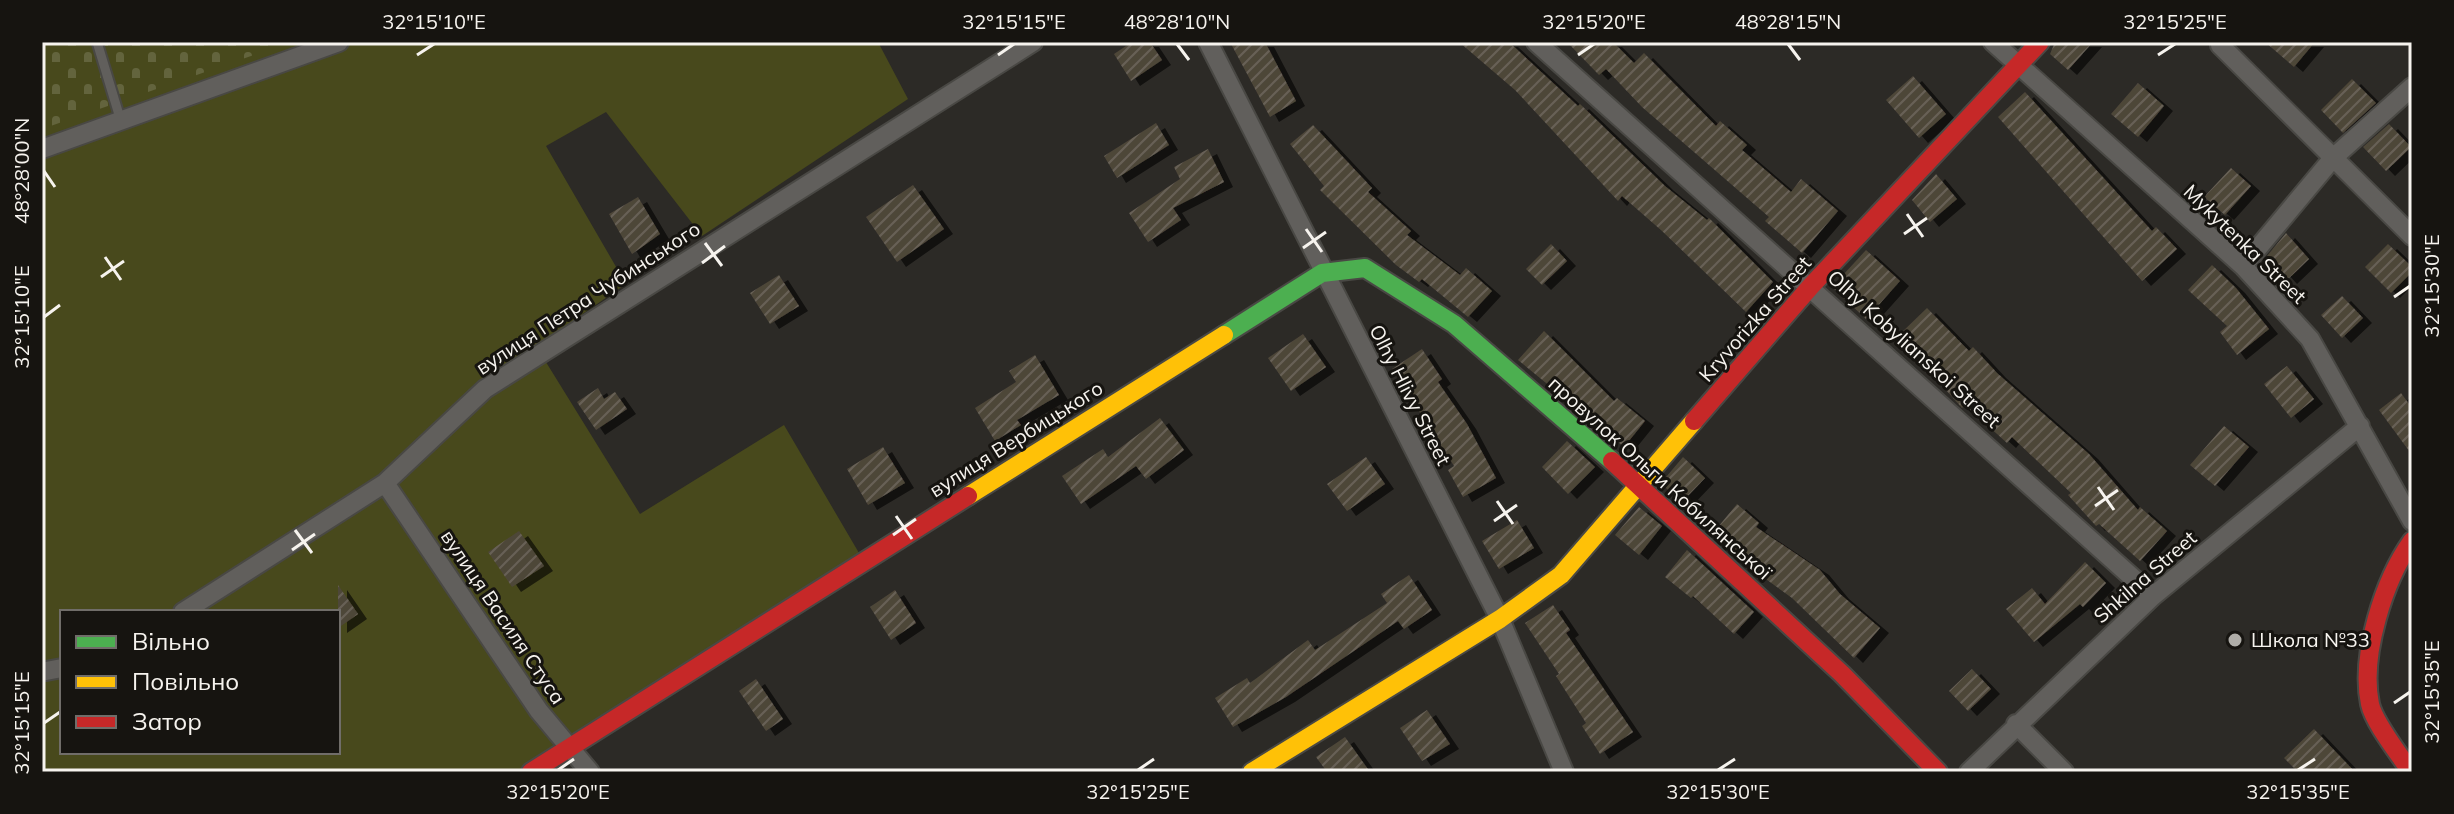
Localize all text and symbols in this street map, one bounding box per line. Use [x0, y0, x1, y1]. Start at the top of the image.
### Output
text: 32°15'10"E [382, 9, 486, 34]
text: 32°15'15"E [962, 9, 1066, 34]
text: 48°28'10"N [1124, 9, 1230, 34]
text: 32°15'20"E [1542, 9, 1646, 34]
text: 48°28'15"N [1735, 9, 1841, 34]
text: 32°15'25"E [2123, 9, 2227, 34]
text: 48°28'00"N [9, 118, 34, 224]
street label: Mykytenka Street [2179, 179, 2312, 308]
street label: вулиця Петра Чубинського [471, 216, 705, 380]
text: 32°15'30"E [2419, 234, 2444, 338]
street label: Kryvorizka Street [1693, 251, 1816, 387]
street label: Olhy Kobylianskoi Street [1823, 264, 2006, 433]
text: 32°15'10"E [9, 265, 34, 369]
street label: Olhy Hlivy Street [1364, 320, 1457, 469]
street label: провулок Ольги Кобилянської [1544, 371, 1778, 585]
street label: вулиця Вербицького [924, 375, 1107, 502]
street label: вулиця Василя Стуса [436, 525, 571, 709]
street label: Shkilna Street [2088, 525, 2201, 628]
legend [60, 610, 340, 754]
text: Вільно [132, 626, 210, 656]
place label: Школа №33 [2251, 627, 2370, 652]
marker: Школа №33 [2226, 631, 2244, 649]
text: 32°15'35"E [2419, 640, 2444, 744]
text: Повільно [132, 666, 239, 696]
text: 32°15'15"E [9, 671, 34, 775]
text: Затор [132, 706, 202, 736]
text: 32°15'20"E [506, 779, 610, 804]
text: 32°15'25"E [1086, 779, 1190, 804]
text: 32°15'30"E [1666, 779, 1770, 804]
text: 32°15'35"E [2246, 779, 2350, 804]

